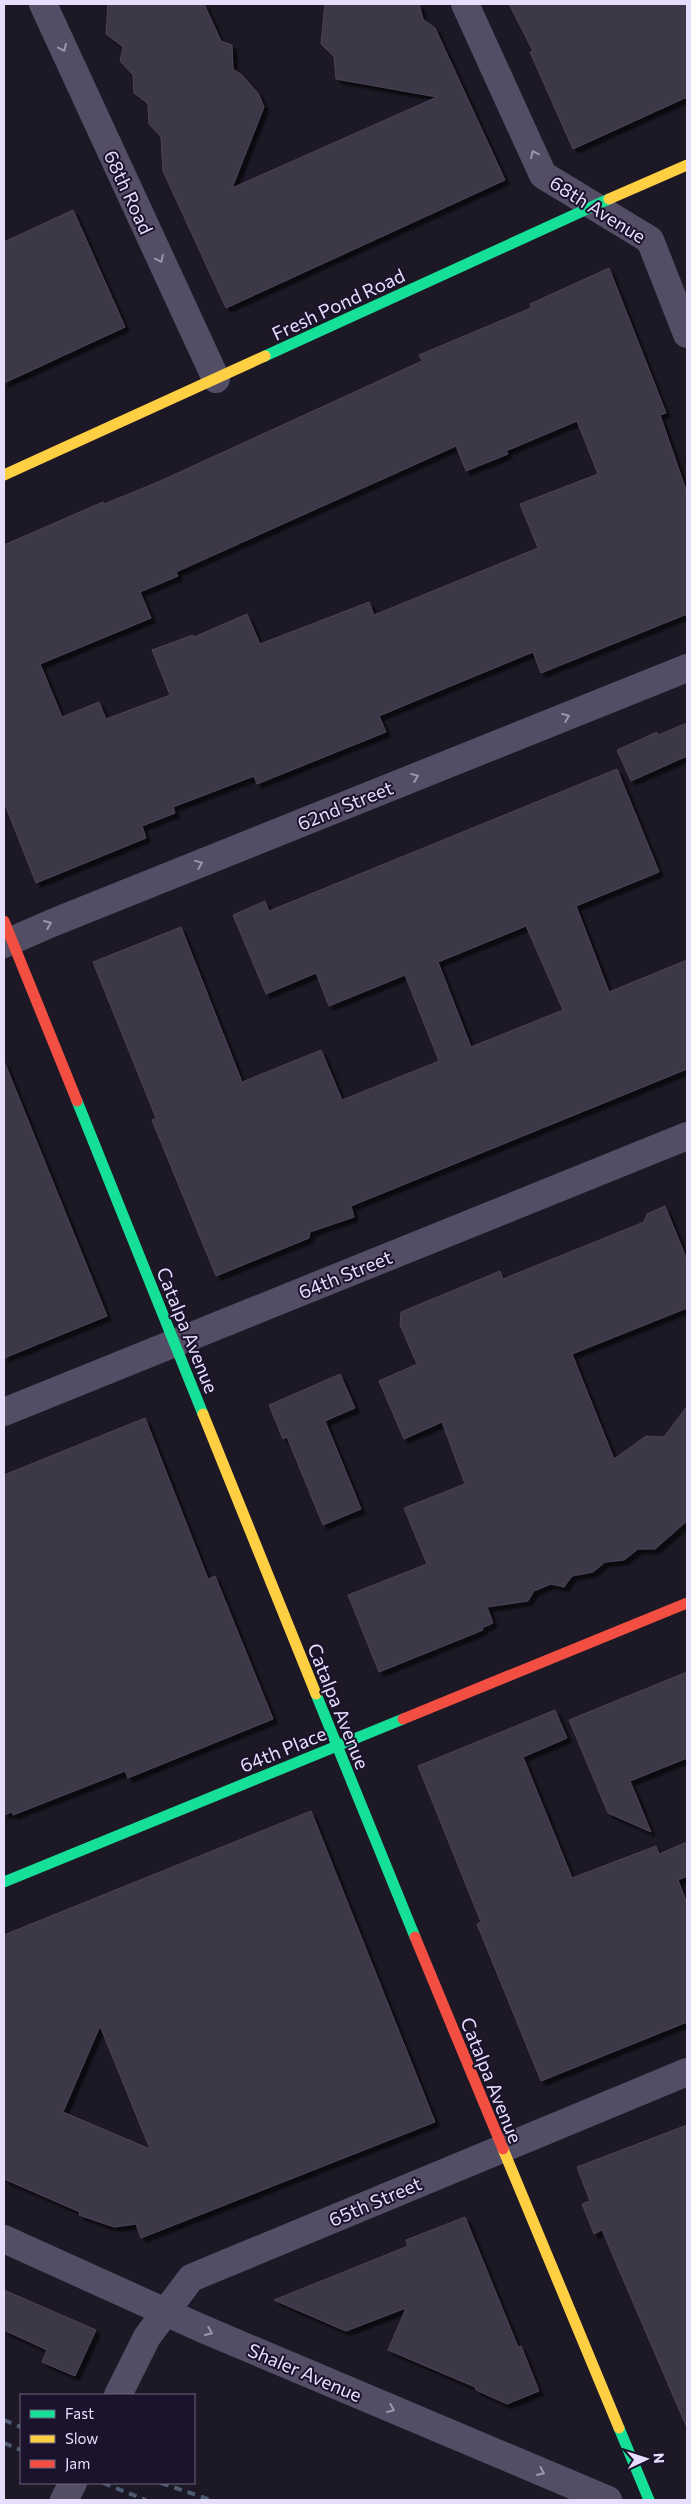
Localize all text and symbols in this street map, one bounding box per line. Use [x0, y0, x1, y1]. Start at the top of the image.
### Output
one-way arrow [57, 43, 68, 52]
street label: 68th Road [100, 146, 158, 238]
one-way arrow [529, 150, 540, 159]
street label: 68th Avenue [546, 170, 650, 248]
one-way arrow [154, 254, 165, 263]
street label: Fresh Pond Road [268, 263, 408, 345]
one-way arrow [561, 713, 570, 723]
one-way arrow [410, 773, 419, 784]
street label: 62nd Street [294, 775, 396, 835]
one-way arrow [194, 860, 203, 870]
one-way arrow [43, 920, 52, 931]
street label: 64th Street [295, 1245, 395, 1303]
street label: Catalpa Avenue [152, 1264, 224, 1396]
street label: Catalpa Avenue [303, 1640, 375, 1772]
street label: 64th Place [236, 1721, 330, 1777]
street label: Catalpa Avenue [456, 2014, 528, 2146]
street label: 65th Street [325, 2171, 425, 2231]
one-way arrow [204, 2325, 213, 2336]
street label: Shaler Avenue [245, 2338, 365, 2406]
legend [20, 2394, 195, 2484]
one-way arrow [386, 2402, 395, 2413]
text: Fast [65, 2404, 94, 2422]
text: Slow [65, 2429, 98, 2447]
north arrow [621, 2434, 671, 2484]
text: N [651, 2452, 668, 2464]
text: Jam [65, 2454, 90, 2472]
one-way arrow [536, 2465, 545, 2476]

